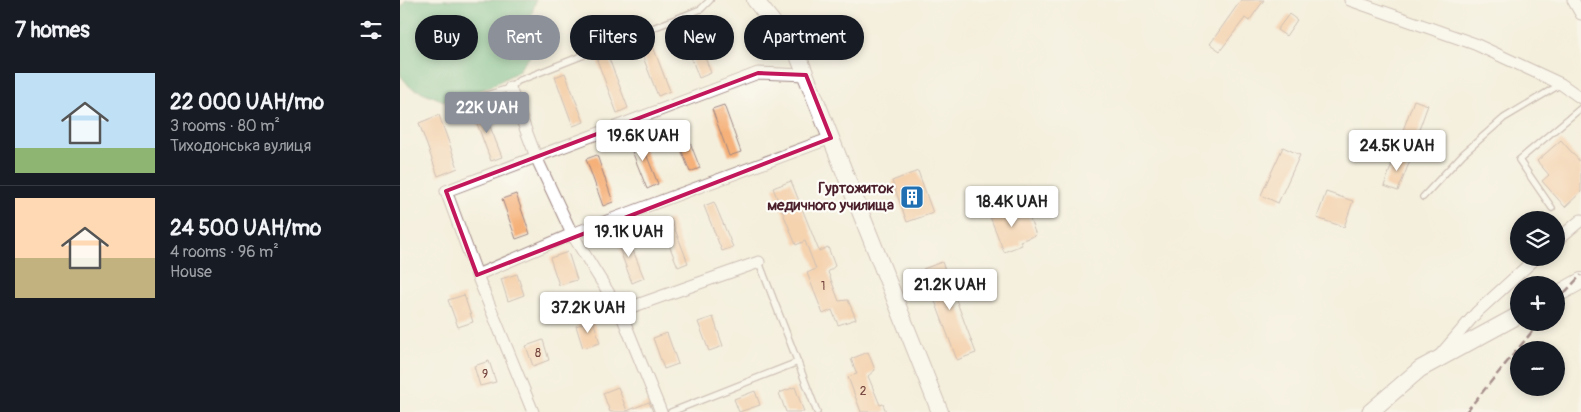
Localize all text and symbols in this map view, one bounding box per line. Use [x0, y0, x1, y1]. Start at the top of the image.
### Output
chip: Buy [415, 15, 478, 60]
chip: Rent [488, 15, 560, 60]
chip: Filters [570, 15, 655, 60]
chip: New [665, 15, 734, 60]
chip: Apartment [744, 15, 864, 60]
icon: filters [357, 16, 385, 44]
text: 7 homes [15, 17, 90, 44]
text: 22 000 UAH/mo [170, 89, 324, 116]
pin: 22K UAH [441, 92, 533, 134]
icon: home [55, 93, 115, 153]
text: 22K UAH [456, 98, 518, 118]
text: 3 rooms · 80 m² [170, 116, 280, 136]
pin: 19.6K UAH [586, 120, 700, 162]
text: 19.6K UAH [607, 126, 679, 146]
pin: 24.5K UAH [1340, 130, 1454, 172]
text: Тиходонська вулиця [170, 136, 311, 156]
text: 24.5K UAH [1360, 136, 1434, 156]
place label: Гуртожиток медичного училища [767, 179, 894, 215]
building icon: Гуртожиток медичного училища [899, 184, 925, 210]
pin: 18.4K UAH [955, 186, 1069, 228]
text: 18.4K UAH [976, 192, 1048, 212]
map controls [1510, 211, 1565, 396]
button: layers [1510, 211, 1565, 266]
text: 24 500 UAH/mo [170, 215, 321, 242]
pin: 19.1K UAH [572, 216, 686, 258]
icon: home [55, 218, 115, 278]
text: 19.1K UAH [595, 222, 663, 242]
text: 4 rooms · 96 m² [170, 242, 279, 262]
text: House [170, 262, 212, 282]
pin: 21.2K UAH [893, 268, 1007, 311]
text: 21.2K UAH [914, 275, 986, 295]
button: + [1510, 276, 1565, 331]
house number: 1 [821, 279, 825, 294]
pin: 37.2K UAH [531, 292, 645, 334]
text: 37.2K UAH [551, 298, 625, 318]
button: − [1510, 341, 1565, 396]
house number: 8 [535, 346, 541, 361]
house number: 9 [482, 367, 488, 382]
house number: 2 [860, 384, 867, 399]

